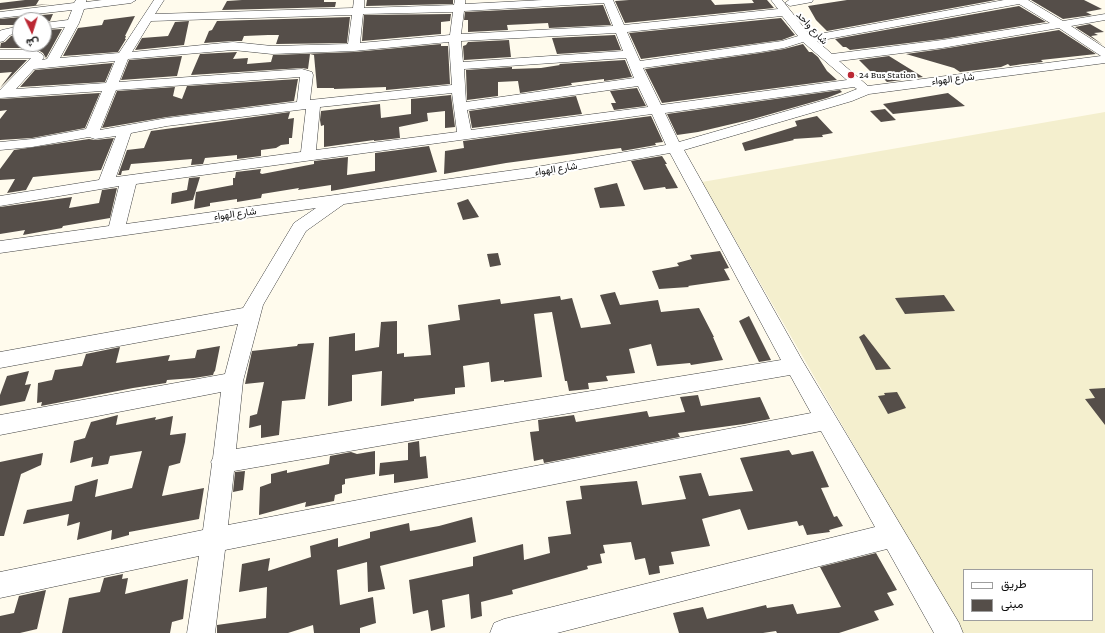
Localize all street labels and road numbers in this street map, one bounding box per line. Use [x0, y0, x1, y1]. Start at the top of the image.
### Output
street label: شارع واحد [794, 9, 830, 47]
street label: شارع الهواء [931, 70, 975, 88]
street label: شارع الهواء [534, 160, 578, 178]
street label: شارع الهواء [213, 205, 257, 223]

